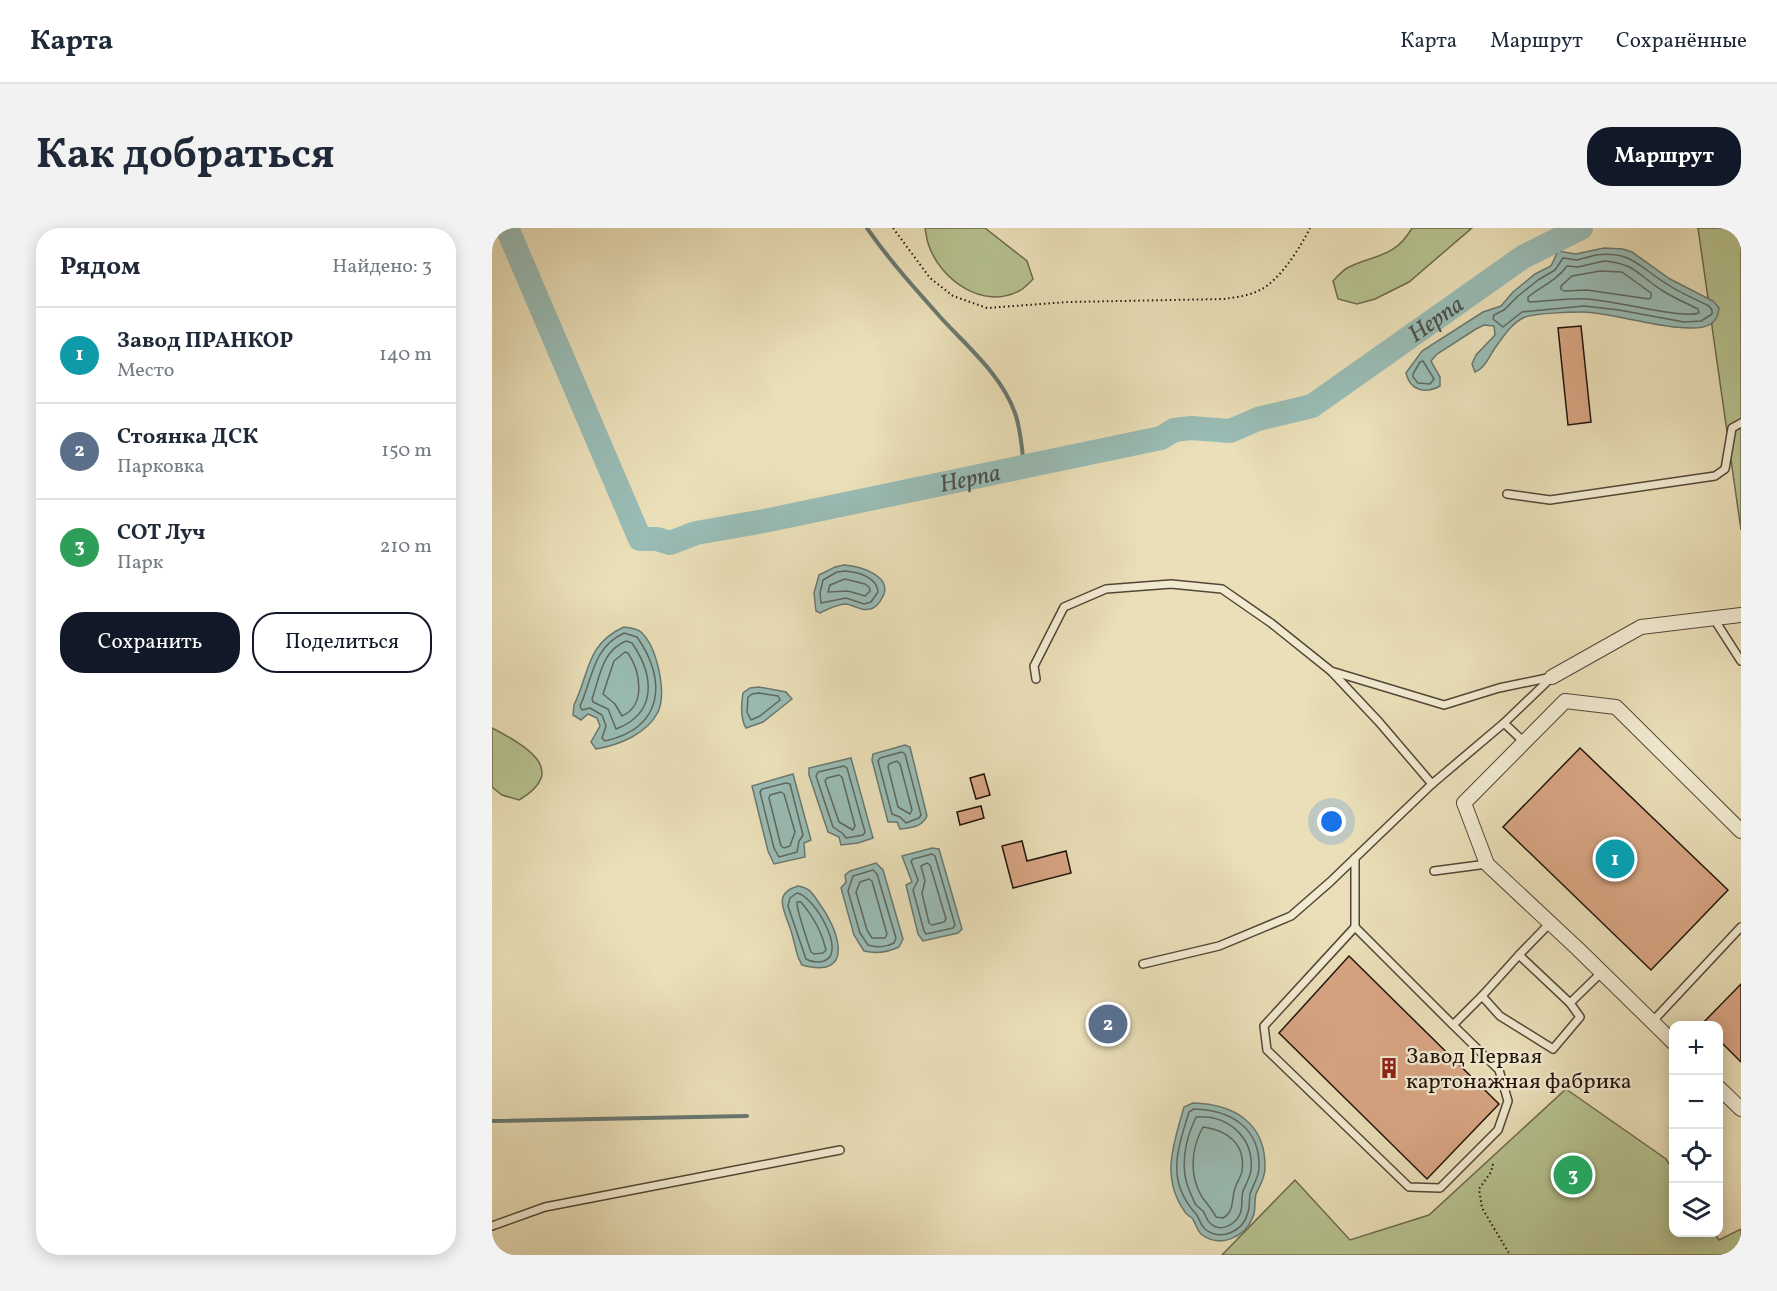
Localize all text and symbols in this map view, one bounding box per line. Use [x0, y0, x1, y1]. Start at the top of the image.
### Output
text: Карта [30, 22, 113, 61]
text: Карта [1400, 27, 1457, 56]
text: Маршрут [1490, 27, 1583, 56]
text: Сохранённые [1616, 27, 1747, 56]
text: Как добраться [36, 127, 335, 186]
button: Маршрут [1587, 127, 1741, 186]
text: Рядом [60, 249, 140, 285]
text: Найдено: 3 [332, 253, 432, 281]
water label: Нерпа [1402, 289, 1472, 352]
text: Завод ПРАНКОР [117, 326, 293, 357]
text: 1 [75, 341, 84, 369]
text: 140 m [379, 341, 432, 369]
text: Место [117, 357, 174, 385]
text: Стоянка ДСК [117, 422, 258, 453]
text: 2 [74, 437, 85, 465]
text: 150 m [381, 437, 432, 465]
text: Парковка [117, 453, 204, 481]
water label: Нерпа [937, 457, 1004, 503]
text: СОТ Луч [117, 518, 205, 549]
text: 3 [74, 533, 85, 561]
text: 210 m [380, 533, 432, 561]
text: Парк [117, 549, 163, 577]
button: Сохранить [60, 612, 240, 673]
button: Поделиться [252, 612, 432, 673]
your location [1317, 807, 1346, 836]
pin: 1 [1596, 836, 1634, 882]
pin: 2 [1088, 1002, 1128, 1046]
map controls [1669, 1021, 1723, 1237]
button: + [1669, 1021, 1723, 1075]
place label: Завод Первая картонажная фабрика [1406, 1042, 1632, 1098]
building icon: Завод Первая картонажная фабрика [1377, 1056, 1401, 1080]
button: − [1669, 1075, 1723, 1129]
button: locate [1669, 1129, 1723, 1183]
pin: 3 [1554, 1152, 1592, 1198]
button: layers [1669, 1183, 1723, 1237]

